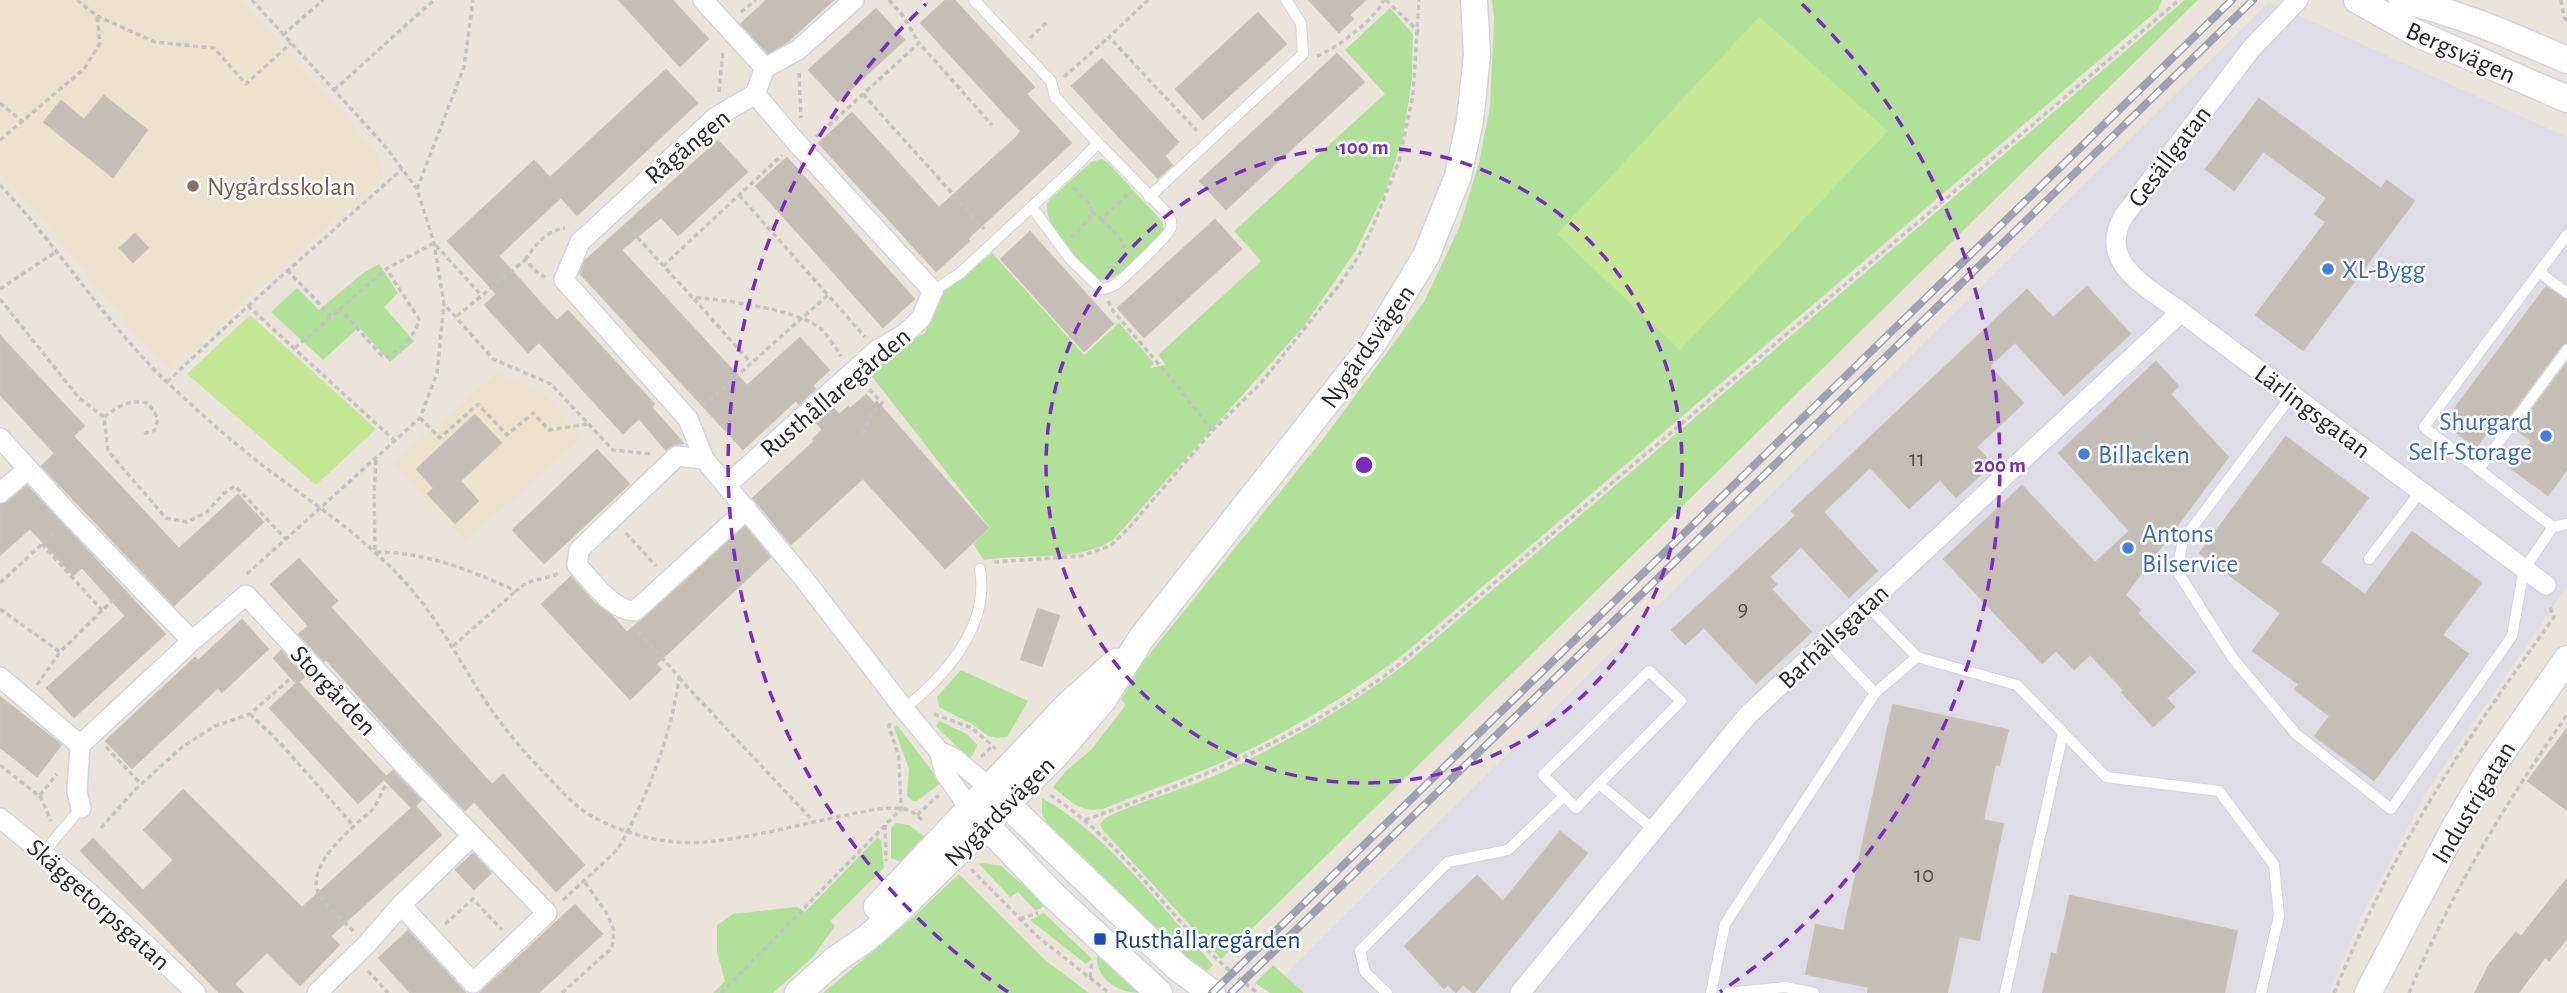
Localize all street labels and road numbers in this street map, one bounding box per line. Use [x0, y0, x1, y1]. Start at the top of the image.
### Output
street label: Bergsvägen [2402, 17, 2519, 89]
street label: Gesällgatan [2124, 101, 2216, 212]
street label: Rågången [640, 104, 735, 189]
street label: Nygårdsvägen [1316, 280, 1420, 413]
street label: Rusthållaregården [756, 323, 915, 463]
street label: Lärlingsgatan [2250, 360, 2375, 463]
street label: Barhällsgatan [1774, 580, 1894, 694]
street label: Storgården [285, 641, 381, 741]
street label: Industrigatan [2427, 737, 2520, 868]
street label: Nygårdsvägen [940, 752, 1060, 872]
street label: Skäggetorpsgatan [22, 834, 175, 975]

